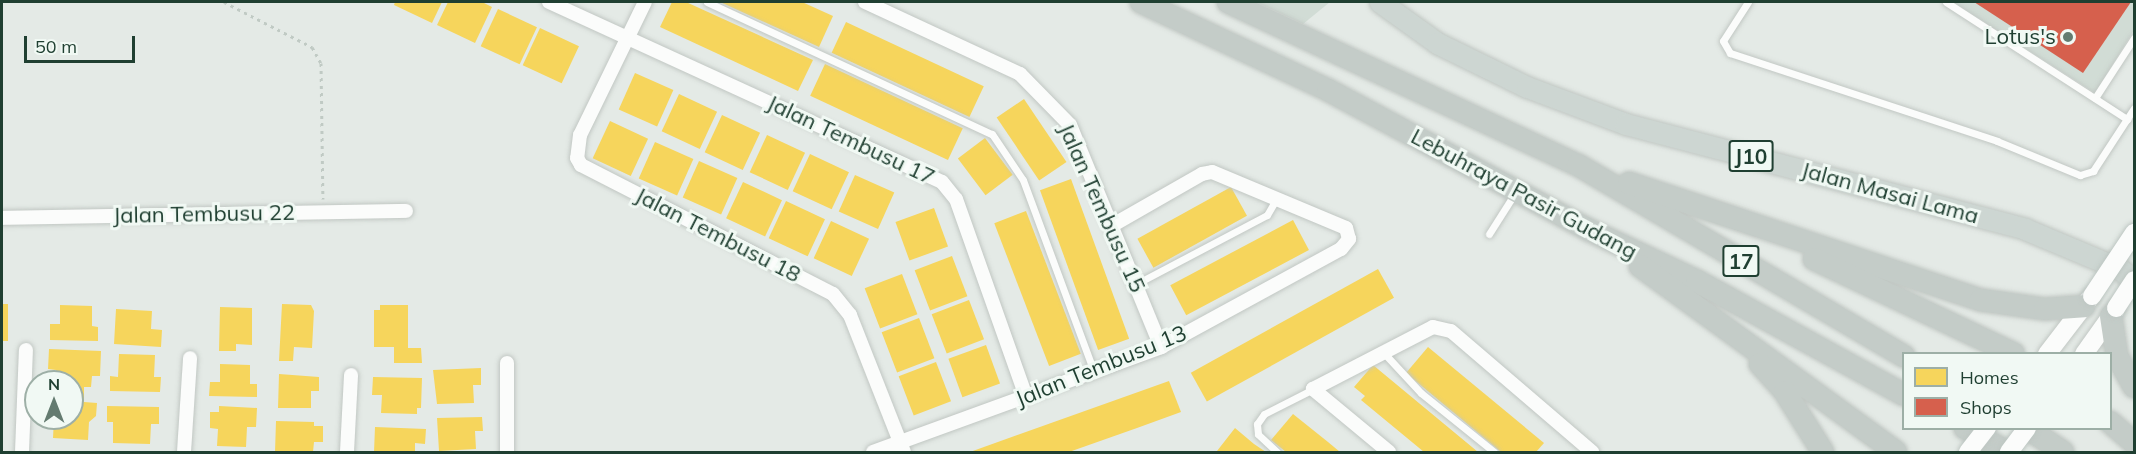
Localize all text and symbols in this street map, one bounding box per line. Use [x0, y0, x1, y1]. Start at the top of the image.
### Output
scale bar [27, 24, 138, 62]
place label: Lotus's [1985, 24, 2056, 50]
marker: Lotus's [2061, 30, 2075, 44]
text: 50 m [35, 35, 77, 58]
street label: Jalan Tembusu 17 [763, 90, 939, 190]
street label: Jalan Tembusu 15 [1053, 119, 1151, 297]
street label: Lebuhraya Pasir Gudang [1406, 123, 1642, 265]
road number: J10 [1728, 138, 1774, 174]
street label: Jalan Masai Lama [1799, 157, 1981, 229]
street label: Jalan Tembusu 18 [631, 182, 805, 288]
street label: Jalan Tembusu 22 [113, 199, 295, 229]
road number: 17 [1722, 243, 1760, 279]
street label: Jalan Tembusu 13 [1012, 320, 1190, 412]
legend [1902, 352, 2112, 430]
text: Homes [1960, 366, 2019, 389]
north arrow [24, 370, 84, 430]
text: N [48, 374, 60, 394]
text: Shops [1960, 396, 2012, 419]

